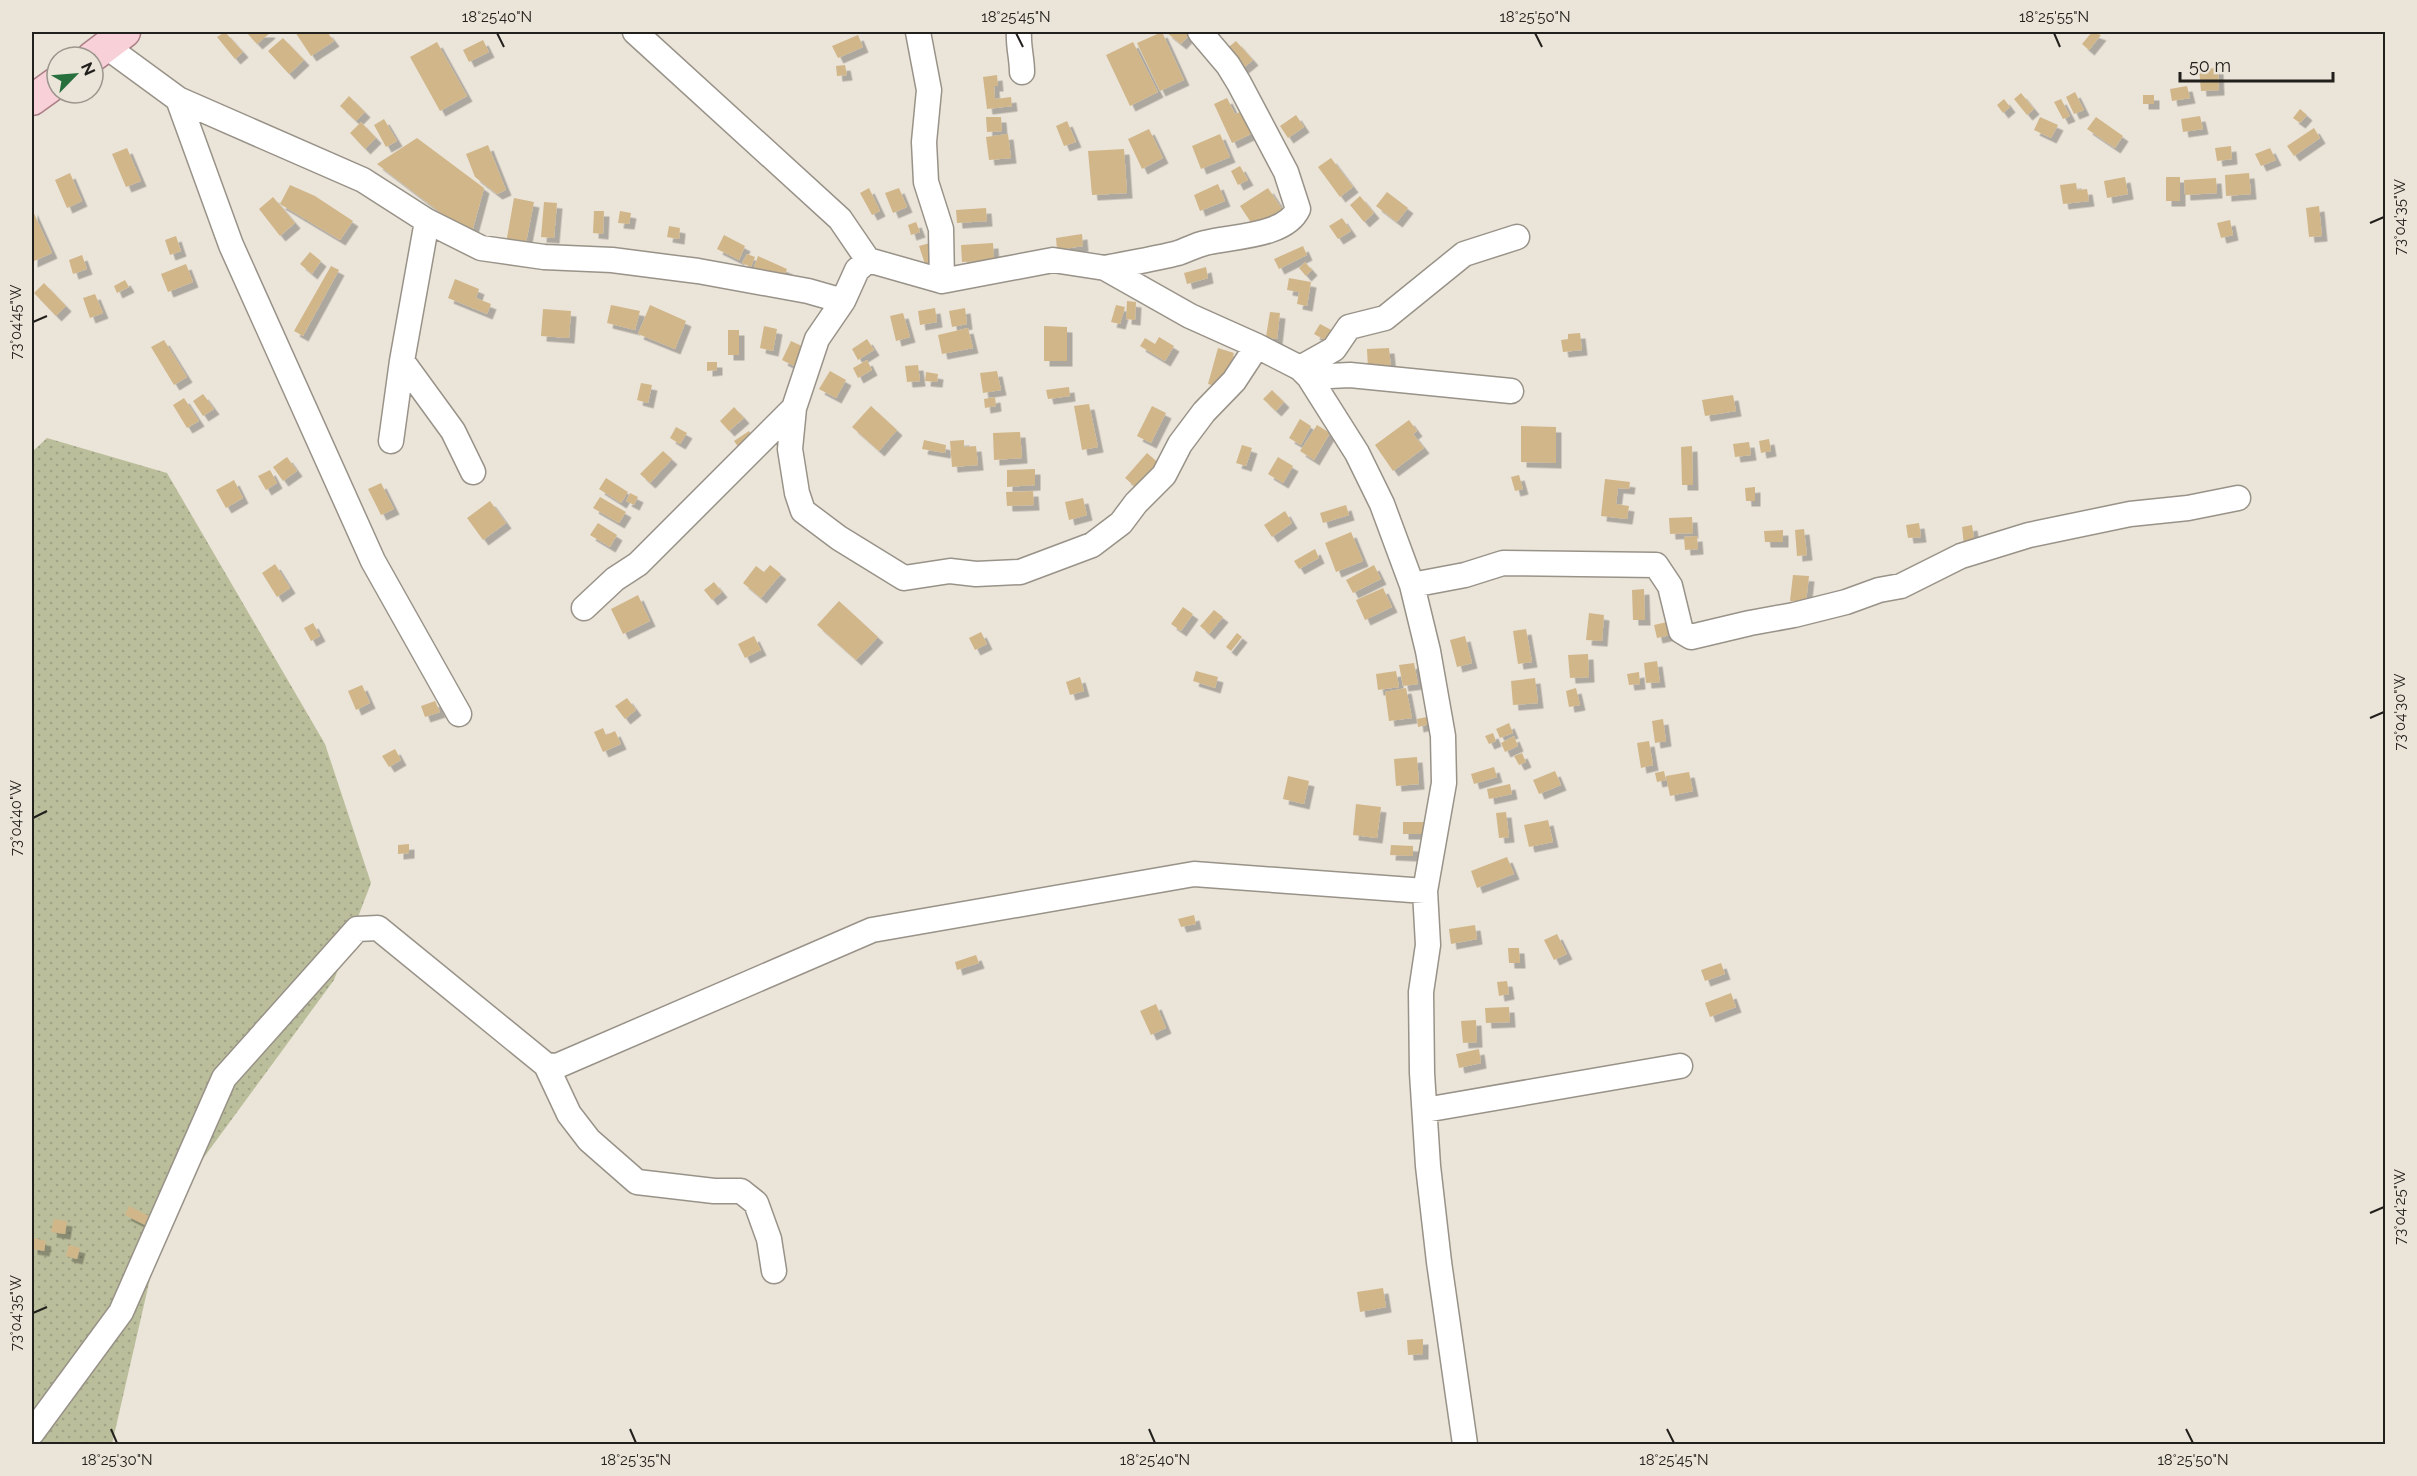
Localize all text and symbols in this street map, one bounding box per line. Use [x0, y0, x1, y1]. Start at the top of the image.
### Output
text: 18°25'40"N [462, 8, 532, 26]
text: 18°25'45"N [981, 8, 1051, 26]
text: 18°25'50"N [1499, 8, 1571, 26]
text: 18°25'55"N [2019, 8, 2089, 26]
north arrow [45, 45, 105, 105]
scale bar [2180, 45, 2333, 83]
text: 50 m [2189, 55, 2231, 76]
text: N [77, 59, 99, 78]
text: 73°04'35"W [2391, 179, 2409, 255]
text: 73°04'45"W [7, 284, 25, 359]
text: 73°04'30"W [2391, 673, 2409, 750]
text: 73°04'40"W [7, 780, 25, 856]
text: 73°04'25"W [2391, 1169, 2409, 1245]
text: 73°04'35"W [7, 1275, 25, 1351]
text: 18°25'30"N [81, 1451, 153, 1469]
text: 18°25'35"N [601, 1451, 671, 1469]
text: 18°25'40"N [1120, 1451, 1190, 1469]
text: 18°25'45"N [1639, 1451, 1709, 1469]
text: 18°25'50"N [2157, 1451, 2229, 1469]

